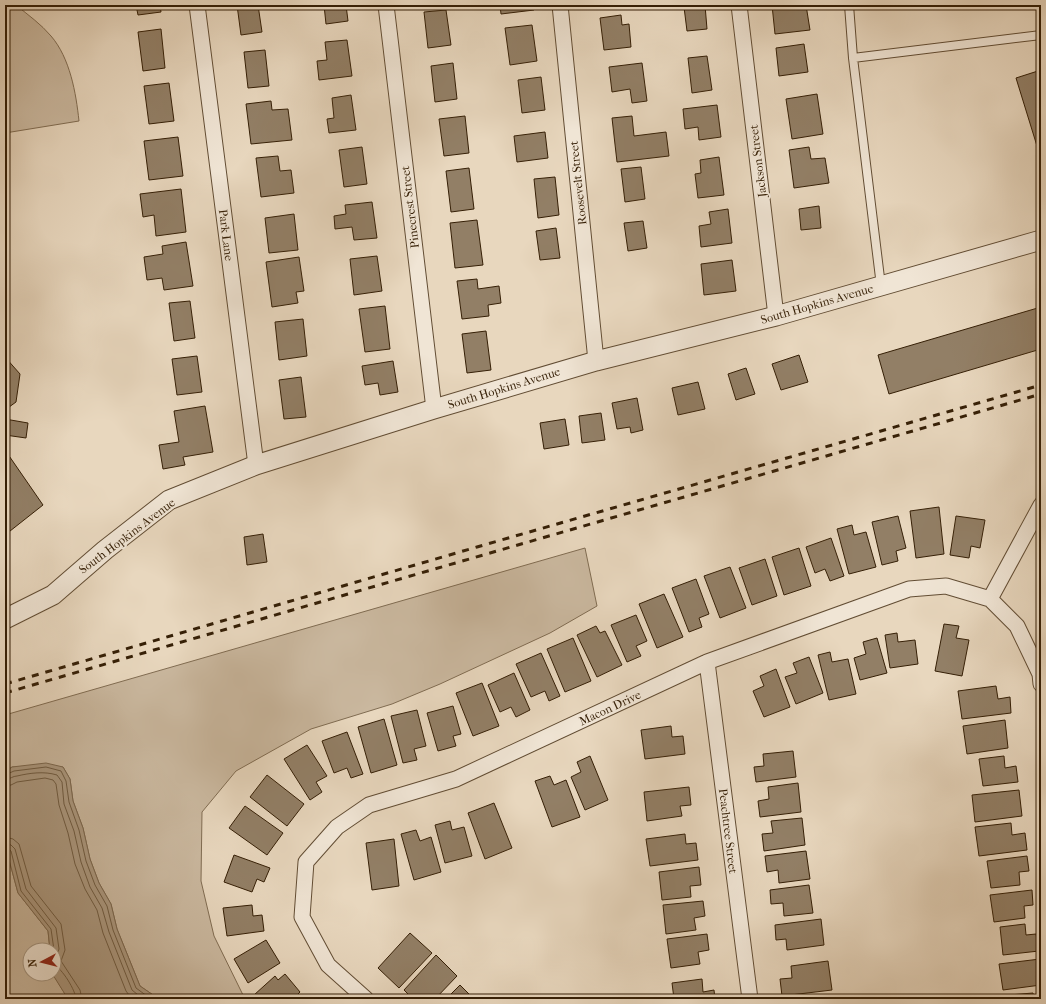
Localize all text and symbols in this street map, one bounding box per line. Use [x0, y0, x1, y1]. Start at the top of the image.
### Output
street label: Jackson Street [747, 123, 770, 199]
street label: Roosevelt Street [567, 140, 589, 226]
street label: Pinecrest Street [398, 164, 422, 249]
street label: Park Lane [216, 208, 236, 262]
street label: South Hopkins Avenue [759, 281, 875, 327]
street label: South Hopkins Avenue [446, 364, 562, 412]
street label: South Hopkins Avenue [76, 495, 178, 577]
street label: Macon Drive [577, 688, 643, 728]
street label: Peachtree Street [716, 788, 740, 875]
north arrow [22, 942, 62, 982]
text: N [26, 958, 40, 968]

